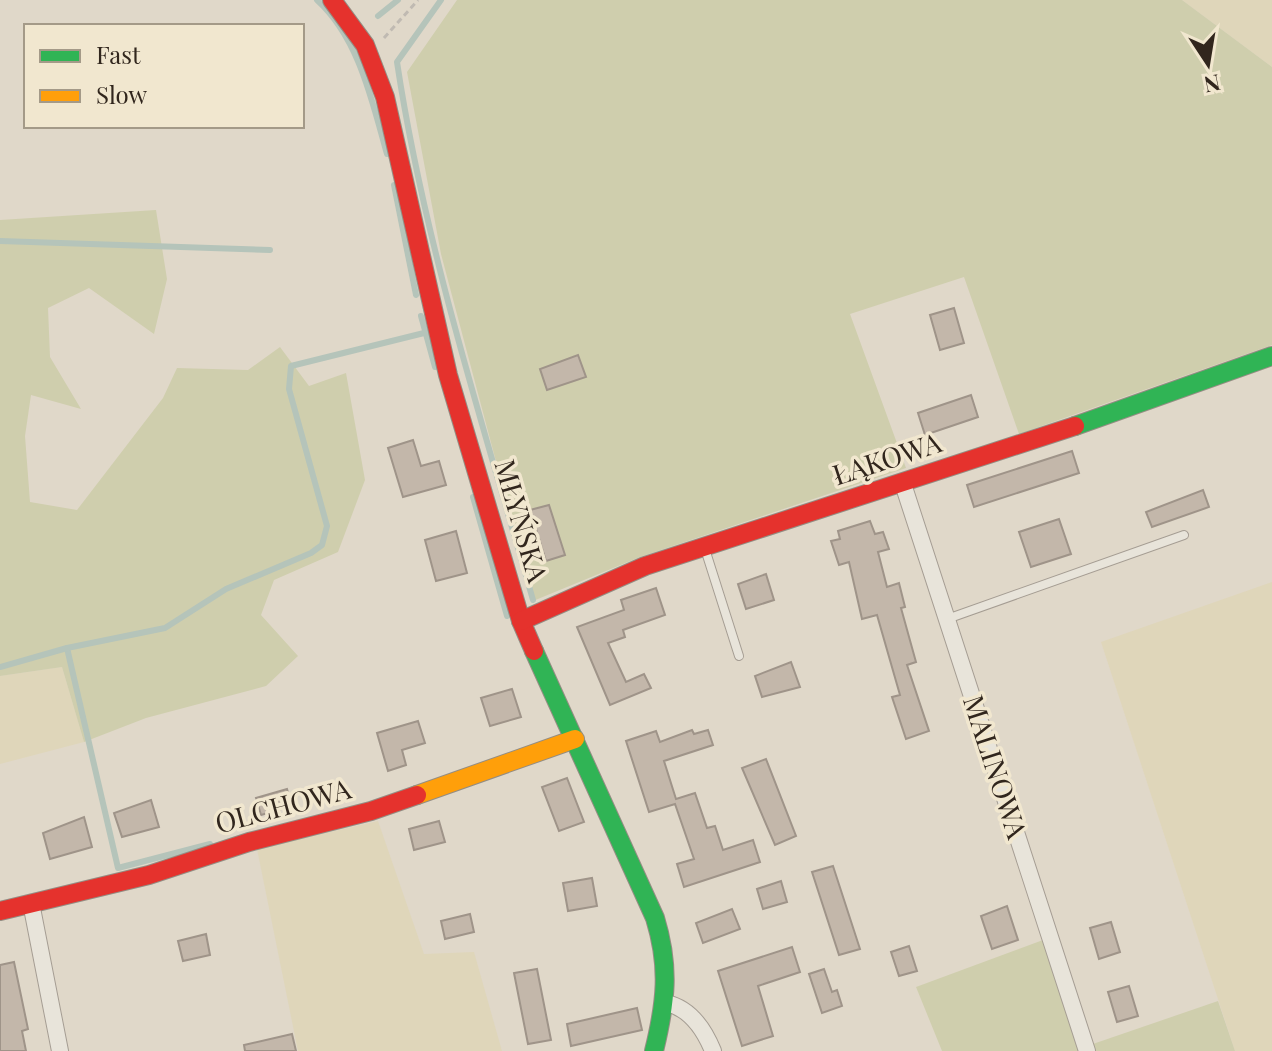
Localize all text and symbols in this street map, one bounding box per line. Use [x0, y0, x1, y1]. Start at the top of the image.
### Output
legend [24, 24, 304, 128]
north arrow [1168, 24, 1248, 104]
text: Fast [96, 38, 141, 70]
text: N [1201, 68, 1223, 101]
text: Slow [96, 78, 148, 110]
street label: ŁĄKOWA [827, 423, 946, 493]
street label: MŁYŃSKA [487, 455, 558, 587]
street label: MALINOWA [956, 690, 1037, 843]
street label: OLCHOWA [211, 769, 355, 840]

